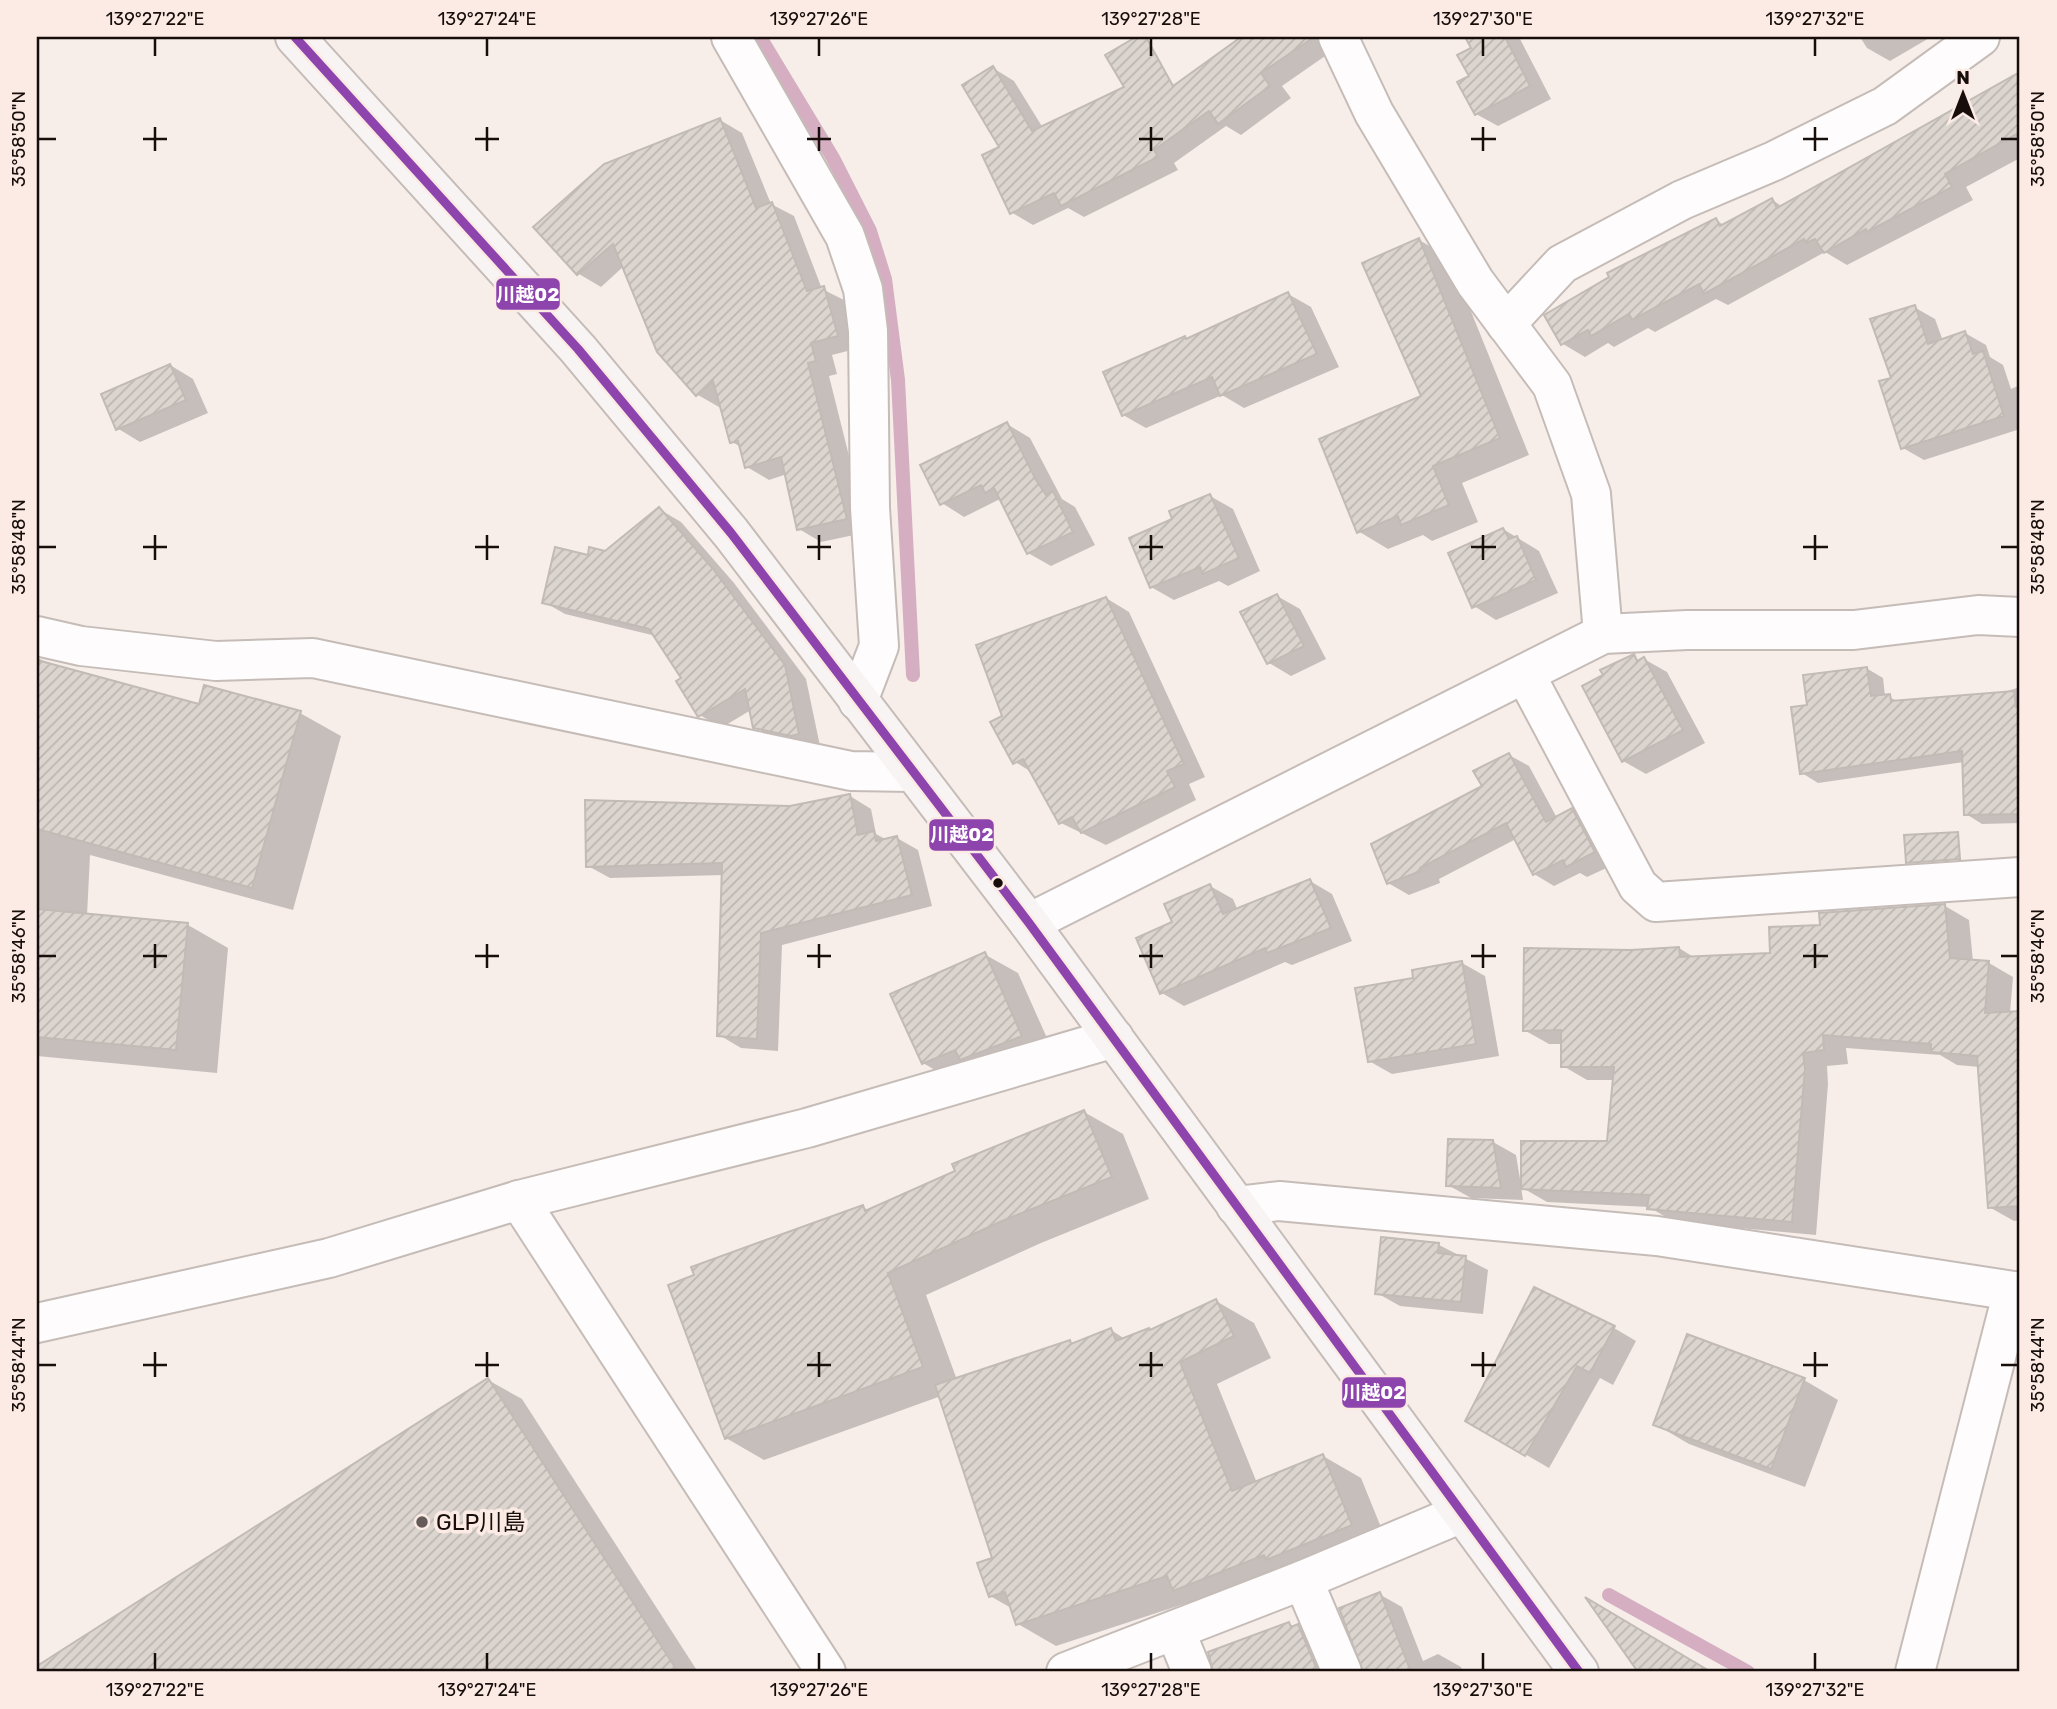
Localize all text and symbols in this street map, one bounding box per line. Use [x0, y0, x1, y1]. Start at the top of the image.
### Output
text: 139°27'22"E [106, 8, 204, 30]
text: 139°27'24"E [438, 8, 536, 30]
text: 139°27'26"E [770, 8, 868, 30]
text: 139°27'28"E [1101, 8, 1201, 30]
text: 139°27'30"E [1433, 8, 1533, 30]
text: 139°27'32"E [1766, 8, 1864, 30]
north arrow [1927, 60, 1997, 130]
text: N [1956, 66, 1970, 89]
text: 35°58'50"N [8, 91, 30, 187]
text: 35°58'50"N [2027, 91, 2049, 187]
line badge: 川越02 [495, 277, 561, 311]
text: 川越02 [496, 283, 560, 306]
text: 35°58'48"N [8, 499, 30, 595]
text: 35°58'48"N [2027, 499, 2049, 595]
line badge: 川越02 [928, 818, 995, 852]
text: 川越02 [930, 823, 994, 846]
unlabelled marker [991, 876, 1005, 890]
text: 35°58'46"N [8, 909, 30, 1003]
text: 35°58'46"N [2027, 909, 2049, 1003]
text: 35°58'44"N [8, 1318, 30, 1412]
text: 35°58'44"N [2027, 1318, 2049, 1412]
line badge: 川越02 [1341, 1376, 1407, 1409]
text: 川越02 [1342, 1381, 1406, 1404]
place label: GLP川島 [436, 1508, 525, 1536]
marker: GLP川島 [414, 1514, 430, 1530]
text: 139°27'22"E [106, 1679, 204, 1701]
text: 139°27'24"E [438, 1679, 536, 1701]
text: 139°27'26"E [770, 1679, 868, 1701]
text: 139°27'28"E [1101, 1679, 1201, 1701]
text: 139°27'30"E [1433, 1679, 1533, 1701]
text: 139°27'32"E [1766, 1679, 1864, 1701]

